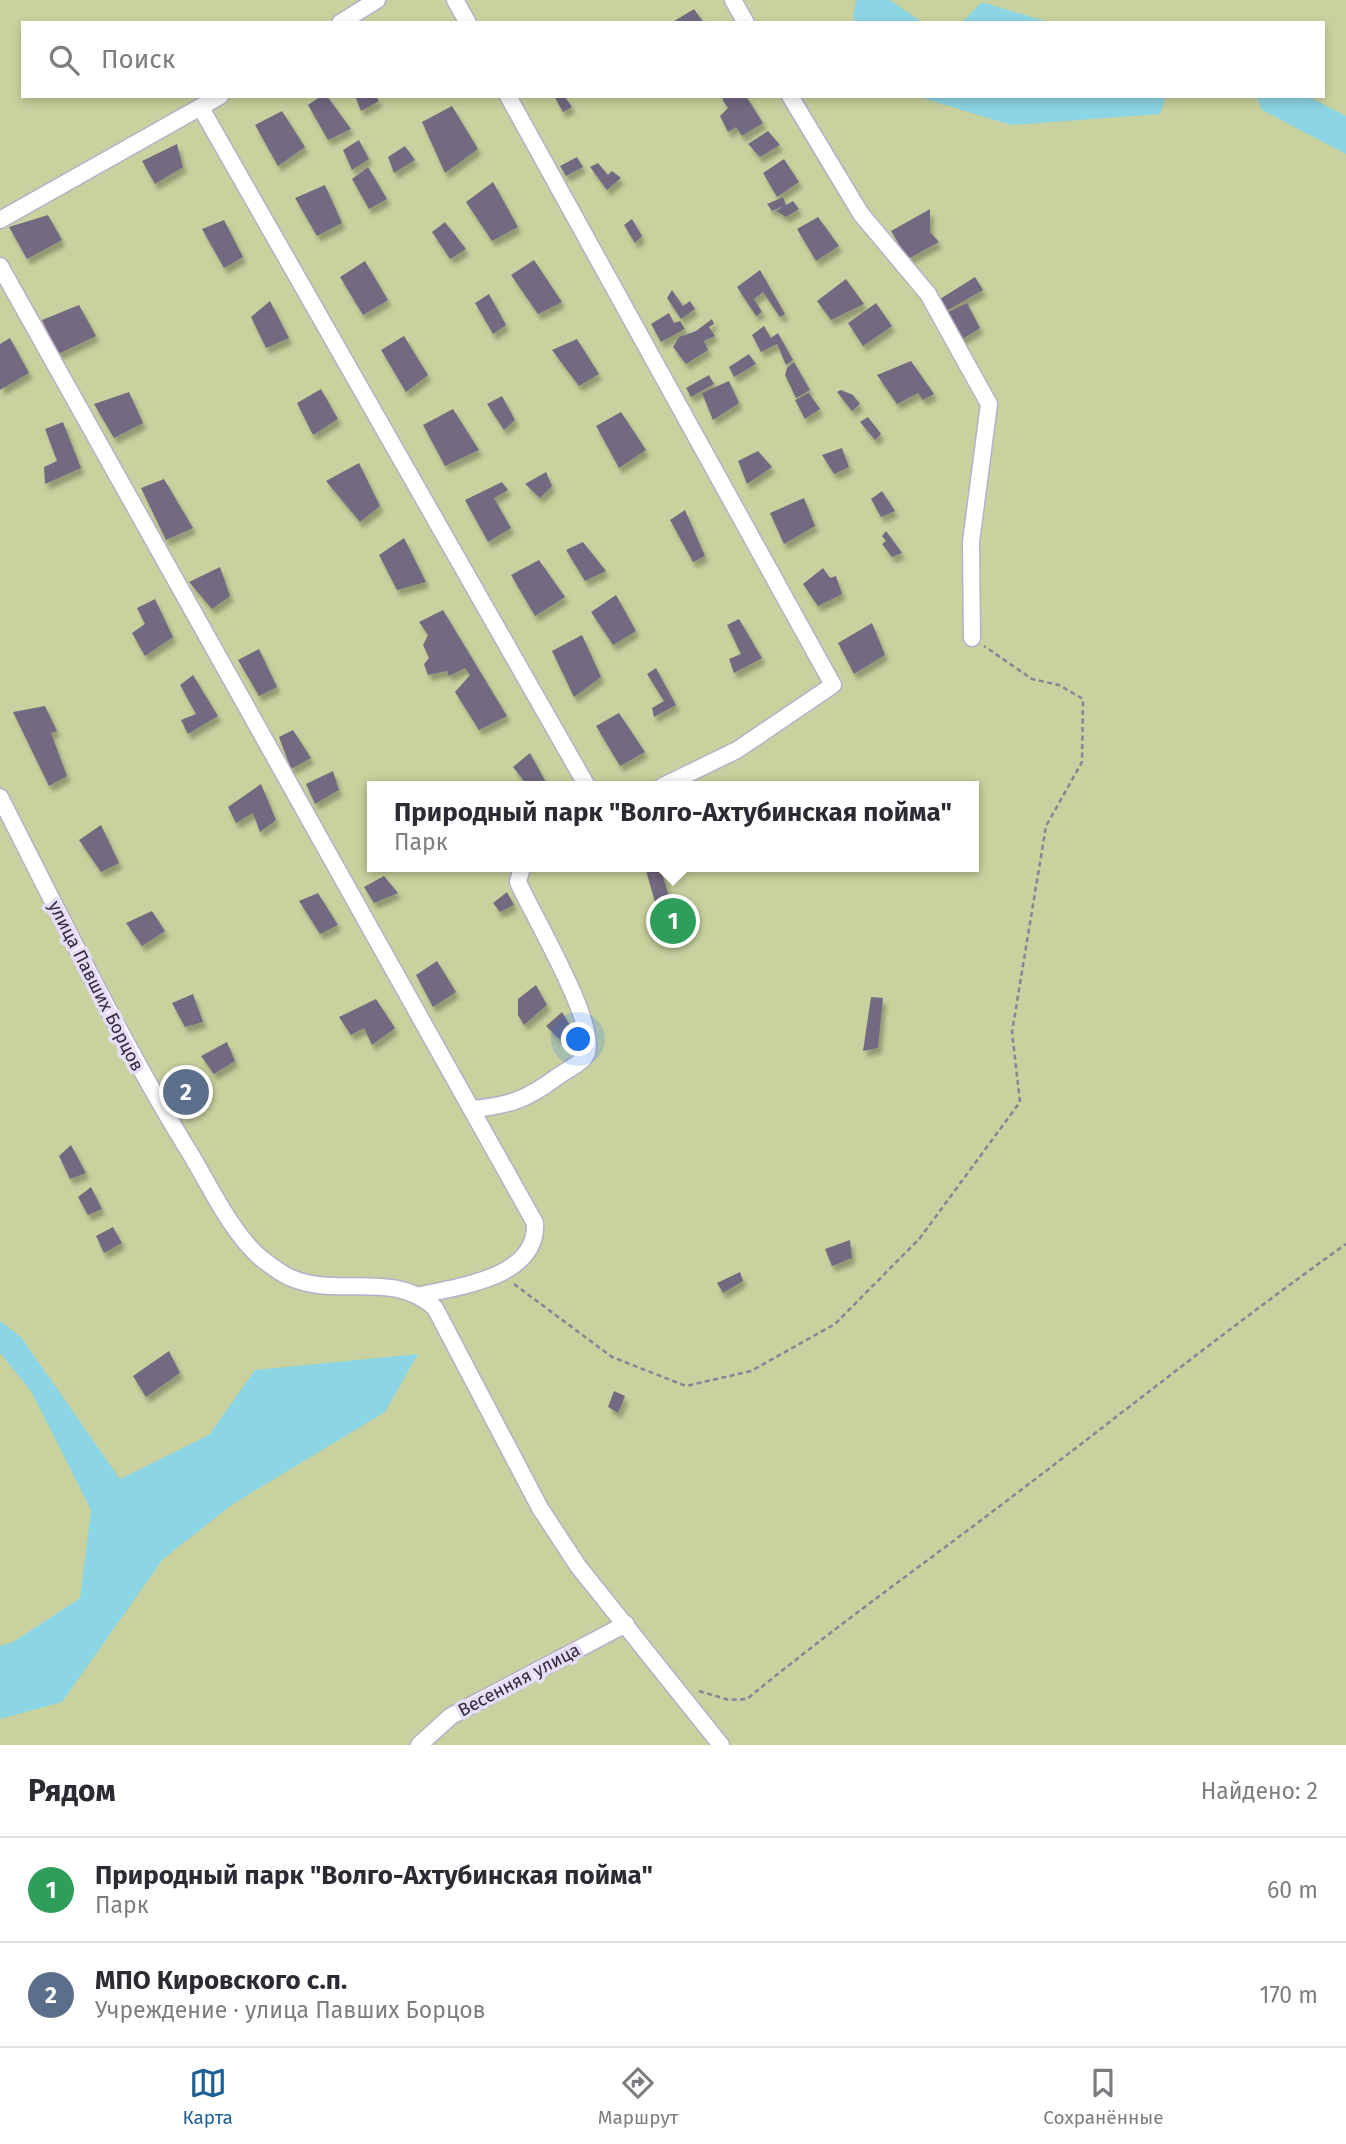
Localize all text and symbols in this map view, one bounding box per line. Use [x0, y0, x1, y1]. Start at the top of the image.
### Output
search box [21, 21, 1325, 98]
icon: search [45, 41, 83, 79]
text: Поиск [101, 44, 175, 75]
popup [367, 781, 979, 872]
text: Природный парк "Волго-Ахтубинская пойма" [394, 797, 952, 828]
text: Парк [394, 828, 448, 856]
pin: 1 [650, 895, 696, 947]
street label: улица Павших Борцов [43, 897, 149, 1075]
your location [561, 1022, 595, 1056]
pin: 2 [163, 1066, 209, 1118]
street label: Весенняя улица [454, 1639, 584, 1721]
text: Рядом [28, 1773, 116, 1809]
text: Найдено: 2 [1201, 1777, 1318, 1805]
text: Природный парк "Волго-Ахтубинская пойма" [95, 1860, 653, 1891]
text: 1 [46, 1876, 56, 1904]
text: 60 m [1267, 1876, 1318, 1904]
text: Парк [95, 1891, 149, 1919]
text: МПО Кировского с.п. [95, 1965, 347, 1996]
text: 2 [45, 1981, 57, 2009]
text: 170 m [1259, 1981, 1318, 2009]
text: Учреждение · улица Павших Борцов [95, 1996, 486, 2024]
tab: Карта [182, 2064, 233, 2129]
tab: Маршрут [598, 2064, 678, 2129]
tab: Сохранённые [1043, 2064, 1164, 2129]

